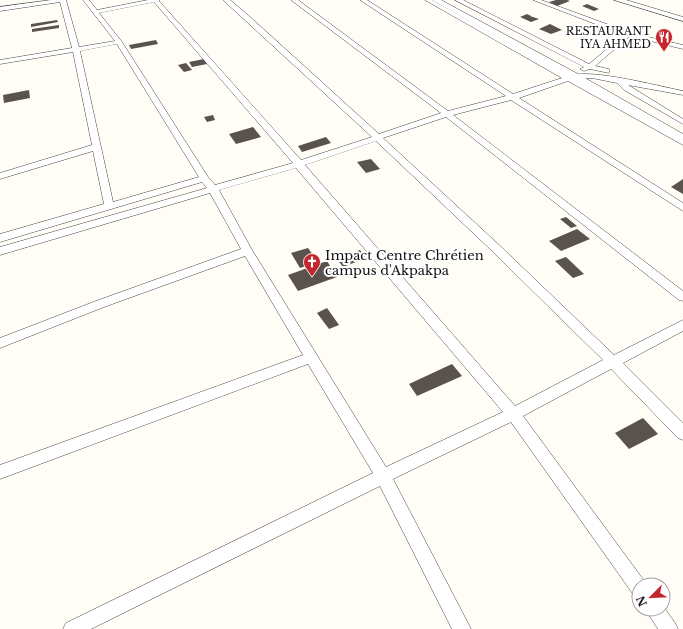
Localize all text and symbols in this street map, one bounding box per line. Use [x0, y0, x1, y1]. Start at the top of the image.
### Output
place label: RESTAURANT IYA AHMED [566, 24, 651, 51]
restaurant icon: RESTAURANT IYA AHMED [654, 27, 674, 52]
place label: Impact Centre Chrétien campus d'Akpakpa [325, 247, 484, 279]
church icon: Impact Centre Chrétien campus d'Akpakpa [302, 252, 322, 277]
north arrow [631, 577, 671, 617]
text: N [633, 593, 650, 609]

